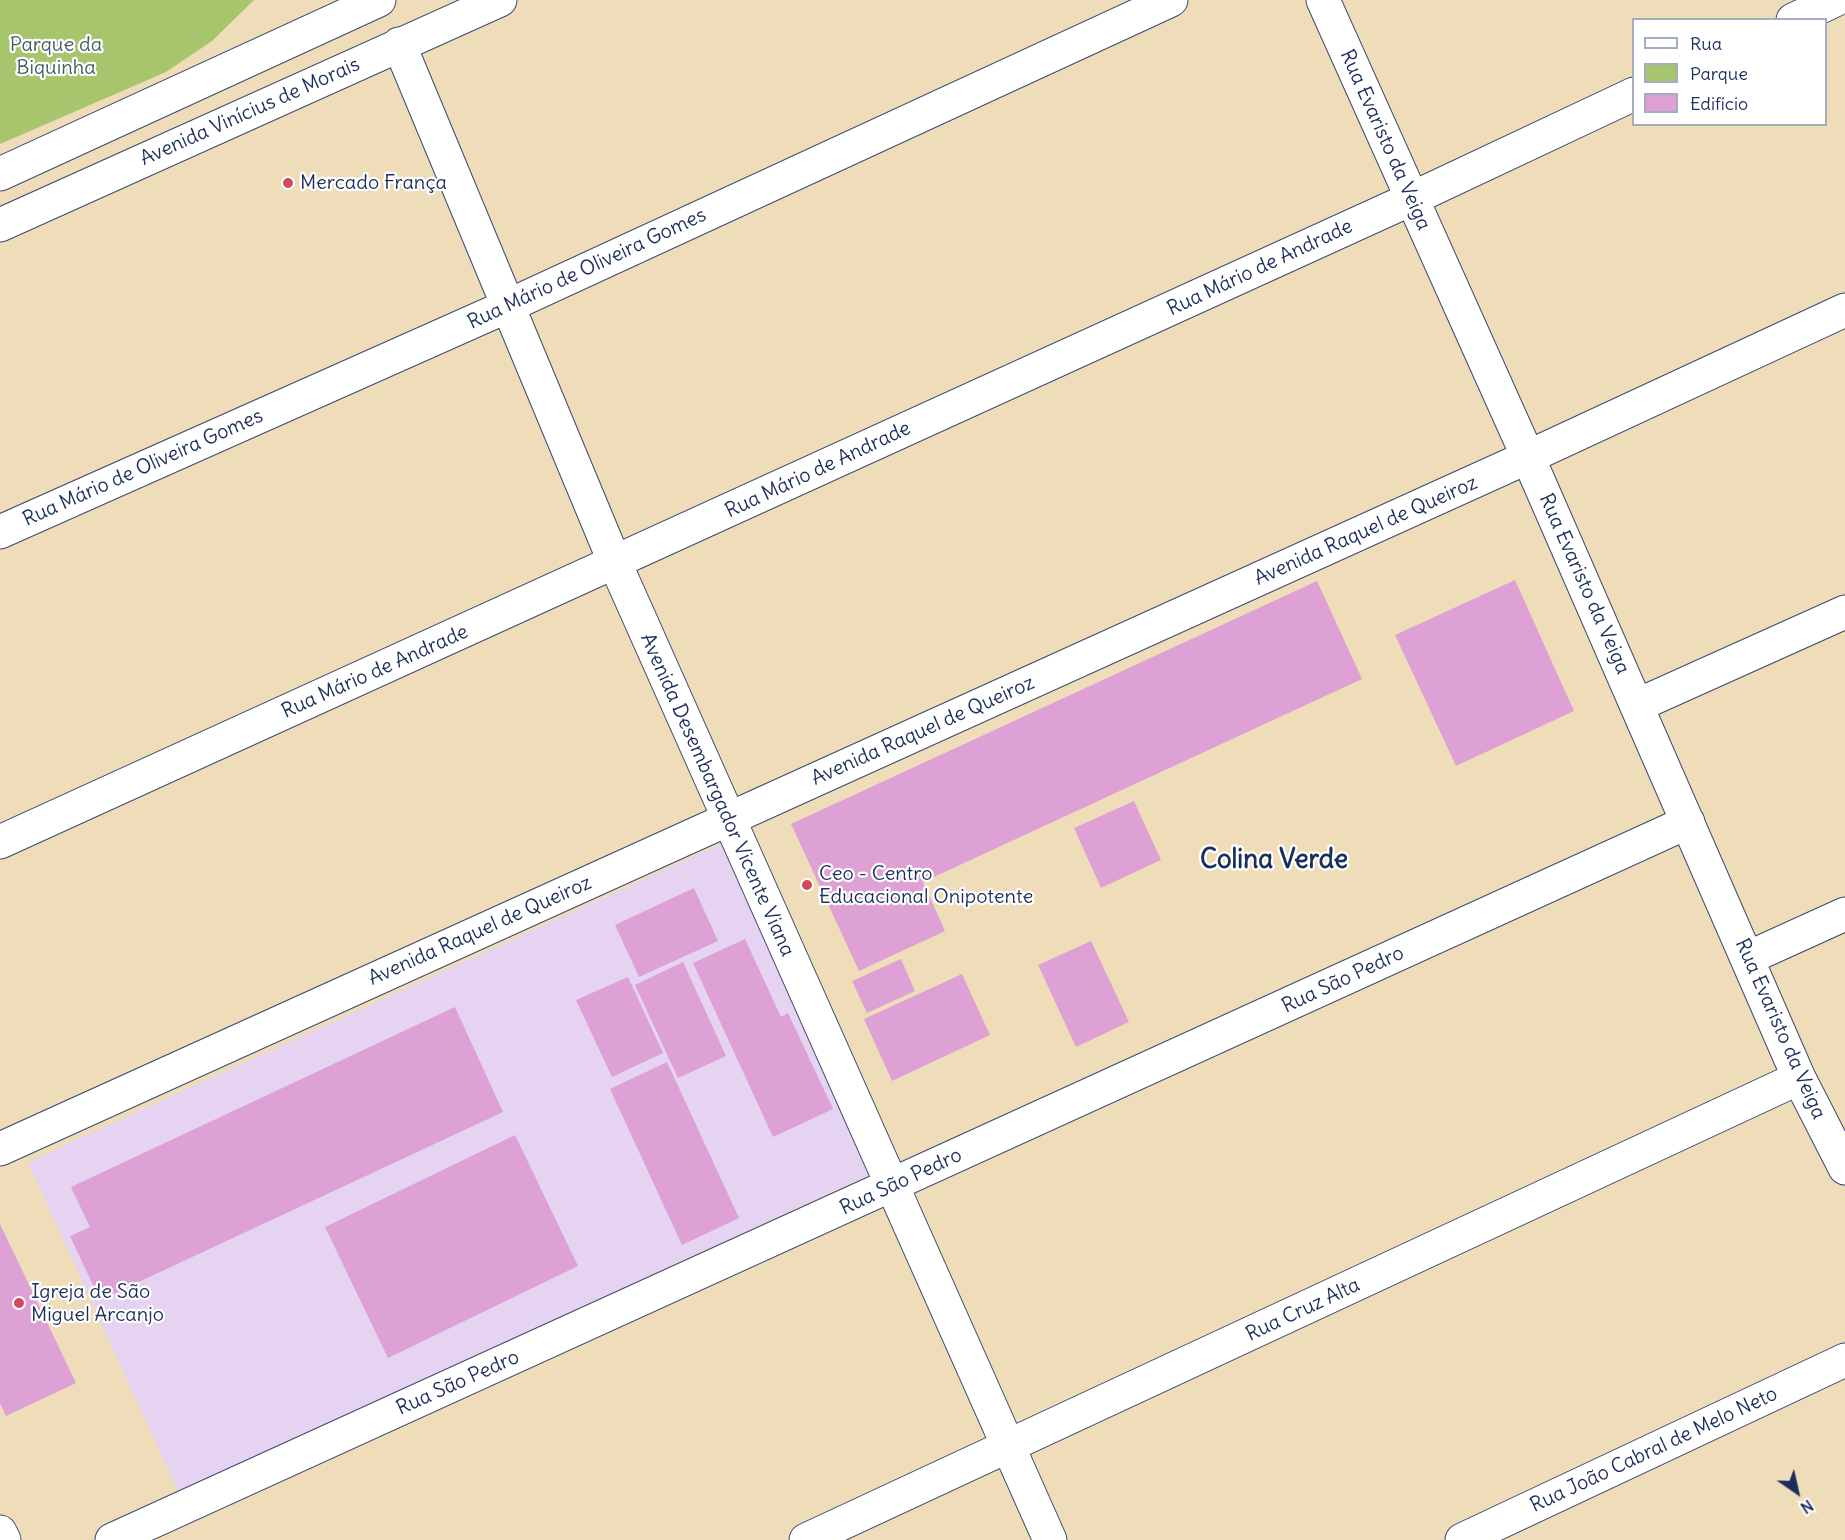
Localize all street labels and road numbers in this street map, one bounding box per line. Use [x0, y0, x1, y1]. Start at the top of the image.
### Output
street label: Rua Evaristo da Veiga [1334, 46, 1436, 234]
street label: Avenida Vinícius de Morais [136, 53, 364, 171]
street label: Rua Mário de Oliveira Gomes [464, 203, 710, 335]
street label: Rua Mário de Andrade [1164, 215, 1356, 321]
street label: Rua Mário de Oliveira Gomes [19, 404, 267, 532]
street label: Rua Mário de Andrade [722, 417, 914, 523]
street label: Avenida Raquel de Queiroz [1251, 471, 1481, 591]
street label: Rua Evaristo da Veiga [1533, 490, 1635, 678]
street label: Rua Mário de Andrade [278, 620, 472, 724]
street label: Avenida Desembargador Vicente Viana [635, 630, 799, 960]
street label: Avenida Raquel de Queiroz [808, 671, 1038, 791]
street label: Avenida Raquel de Queiroz [365, 871, 595, 991]
street label: Rua Evaristo da Veiga [1729, 935, 1831, 1123]
street label: Rua São Pedro [1278, 941, 1408, 1019]
street label: Rua São Pedro [836, 1143, 966, 1221]
street label: Rua Cruz Alta [1242, 1273, 1364, 1347]
street label: Rua São Pedro [393, 1345, 523, 1421]
street label: Rua João Cabral de Melo Neto [1527, 1382, 1781, 1518]

